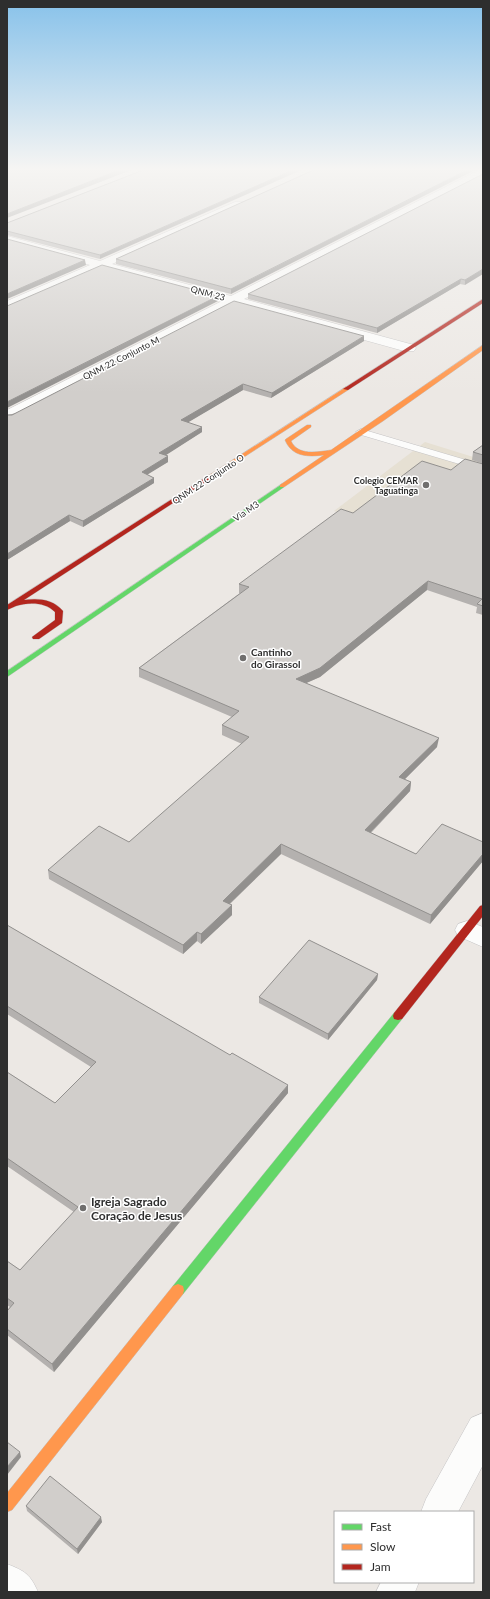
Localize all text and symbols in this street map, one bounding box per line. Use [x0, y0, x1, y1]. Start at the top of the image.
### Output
street label: QNM 23 [190, 283, 226, 303]
street label: QNM 22 Conjunto M [81, 334, 161, 382]
street label: QNM 22 Conjunto O [170, 452, 246, 506]
place label: Colegio CEMAR Taguatinga [354, 475, 418, 496]
marker: Colegio CEMAR Taguatinga [421, 480, 431, 490]
street label: Via M3 [231, 498, 261, 524]
place label: Cantinho do Girassol [251, 646, 300, 670]
marker: Cantinho do Girassol [238, 653, 248, 663]
place label: Igreja Sagrado Coração de Jesus [91, 1194, 182, 1223]
marker: Igreja Sagrado Coração de Jesus [78, 1203, 88, 1213]
legend [334, 1511, 474, 1583]
text: Fast [370, 1519, 392, 1534]
text: Slow [370, 1539, 396, 1554]
text: Jam [370, 1559, 391, 1574]

